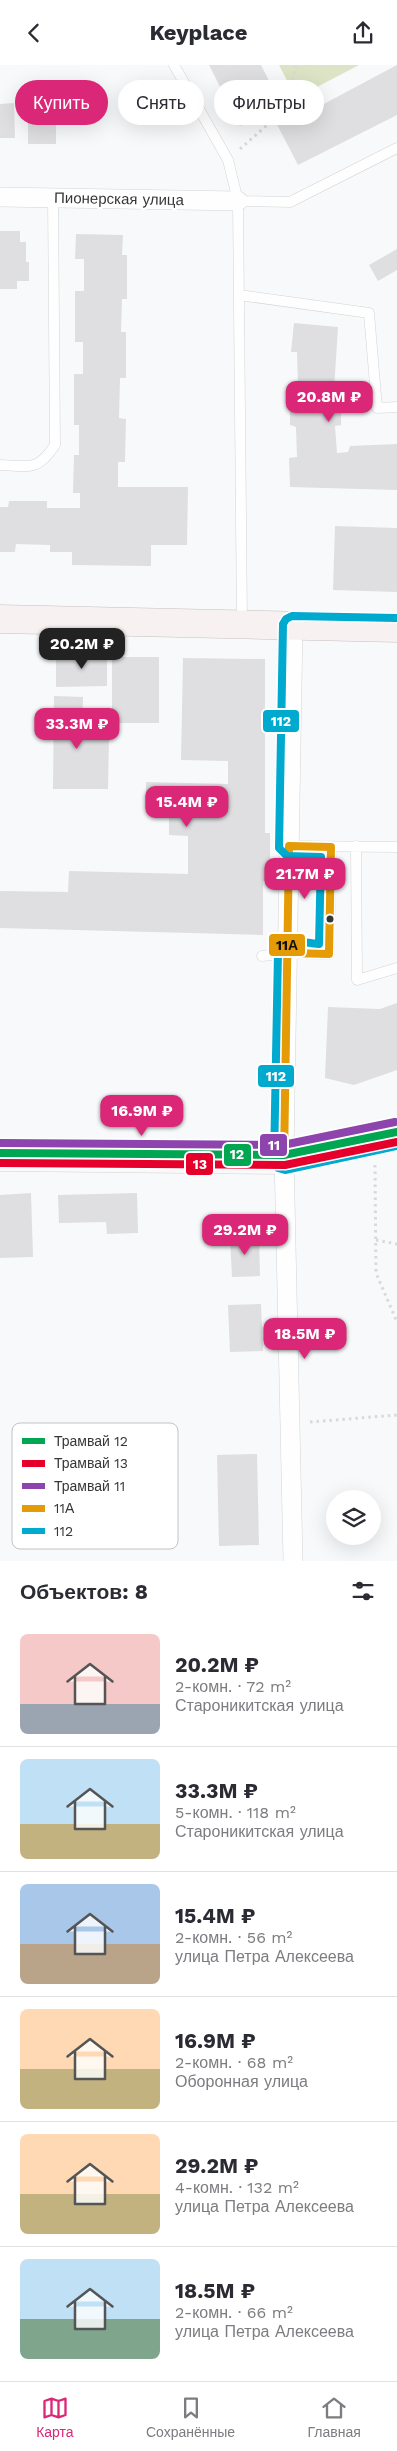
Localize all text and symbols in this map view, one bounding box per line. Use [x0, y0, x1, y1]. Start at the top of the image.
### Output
icon: back [20, 19, 48, 47]
icon: share [349, 19, 377, 47]
text: Keyplace [149, 20, 248, 45]
chip: Купить [15, 80, 108, 125]
chip: Снять [118, 80, 204, 125]
chip: Фильтры [214, 80, 324, 125]
street label: Пионерская улица [54, 189, 185, 209]
pin: 20.8M ₽ [283, 381, 375, 423]
text: 20.8M ₽ [297, 387, 361, 406]
pin: 20.2M ₽ [36, 627, 128, 670]
text: 20.2M ₽ [50, 634, 114, 653]
pin: 33.3M ₽ [31, 707, 123, 750]
line badge: 112 [262, 709, 300, 733]
text: 112 [271, 713, 291, 729]
text: 33.3M ₽ [45, 714, 109, 733]
pin: 15.4M ₽ [141, 785, 233, 828]
text: 15.4M ₽ [156, 792, 218, 811]
pin: 21.7M ₽ [259, 857, 351, 900]
text: 21.7M ₽ [275, 864, 335, 883]
unlabelled marker [325, 914, 335, 924]
line badge: 11А [268, 933, 306, 957]
text: 11А [276, 937, 298, 953]
line badge: 112 [257, 1064, 295, 1088]
text: 112 [266, 1068, 286, 1084]
pin: 16.9M ₽ [96, 1095, 188, 1137]
text: 16.9M ₽ [111, 1101, 173, 1120]
line badge: 11 [259, 1133, 288, 1157]
text: 11 [268, 1137, 280, 1153]
line badge: 12 [223, 1143, 252, 1167]
text: 12 [230, 1146, 244, 1162]
line badge: 13 [185, 1152, 214, 1176]
text: 13 [193, 1156, 207, 1172]
pin: 29.2M ₽ [199, 1213, 291, 1256]
text: 29.2M ₽ [213, 1220, 277, 1239]
pin: 18.5M ₽ [259, 1317, 351, 1360]
text: 18.5M ₽ [274, 1324, 336, 1343]
legend [12, 1423, 178, 1549]
text: Трамвай 12 [54, 1433, 128, 1449]
text: Трамвай 13 [54, 1455, 128, 1471]
text: Трамвай 11 [54, 1478, 125, 1494]
map controls [326, 1490, 381, 1545]
button: layers [326, 1490, 381, 1545]
text: 11А [54, 1500, 75, 1516]
text: 112 [54, 1523, 73, 1539]
icon: filters [349, 1577, 377, 1605]
text: Объектов: 8 [20, 1579, 148, 1604]
text: 20.2M ₽ [175, 1652, 259, 1677]
icon: home [60, 1654, 120, 1714]
text: 2-комн. · 72 m² [175, 1677, 291, 1696]
text: Староникитская улица [175, 1696, 344, 1715]
text: 33.3M ₽ [175, 1778, 258, 1803]
icon: home [60, 1779, 120, 1839]
text: 5-комн. · 118 m² [175, 1803, 296, 1822]
text: Староникитская улица [175, 1822, 344, 1841]
text: 15.4M ₽ [175, 1903, 255, 1928]
icon: home [60, 1904, 120, 1964]
text: 2-комн. · 56 m² [175, 1928, 292, 1947]
text: улица Петра Алексеева [175, 1947, 354, 1966]
text: 16.9M ₽ [175, 2028, 256, 2053]
icon: home [60, 2029, 120, 2089]
text: 2-комн. · 68 m² [175, 2053, 293, 2072]
text: Оборонная улица [175, 2072, 308, 2091]
text: 29.2M ₽ [175, 2153, 259, 2178]
icon: home [60, 2154, 120, 2214]
text: 4-комн. · 132 m² [175, 2178, 299, 2197]
text: улица Петра Алексеева [175, 2197, 354, 2216]
text: 18.5M ₽ [175, 2278, 255, 2303]
icon: home [60, 2279, 120, 2339]
text: 2-комн. · 66 m² [175, 2303, 293, 2322]
text: улица Петра Алексеева [175, 2322, 354, 2341]
tab: Карта [36, 2394, 74, 2440]
tab: Сохранённые [146, 2394, 235, 2440]
tab: Главная [308, 2394, 361, 2440]

